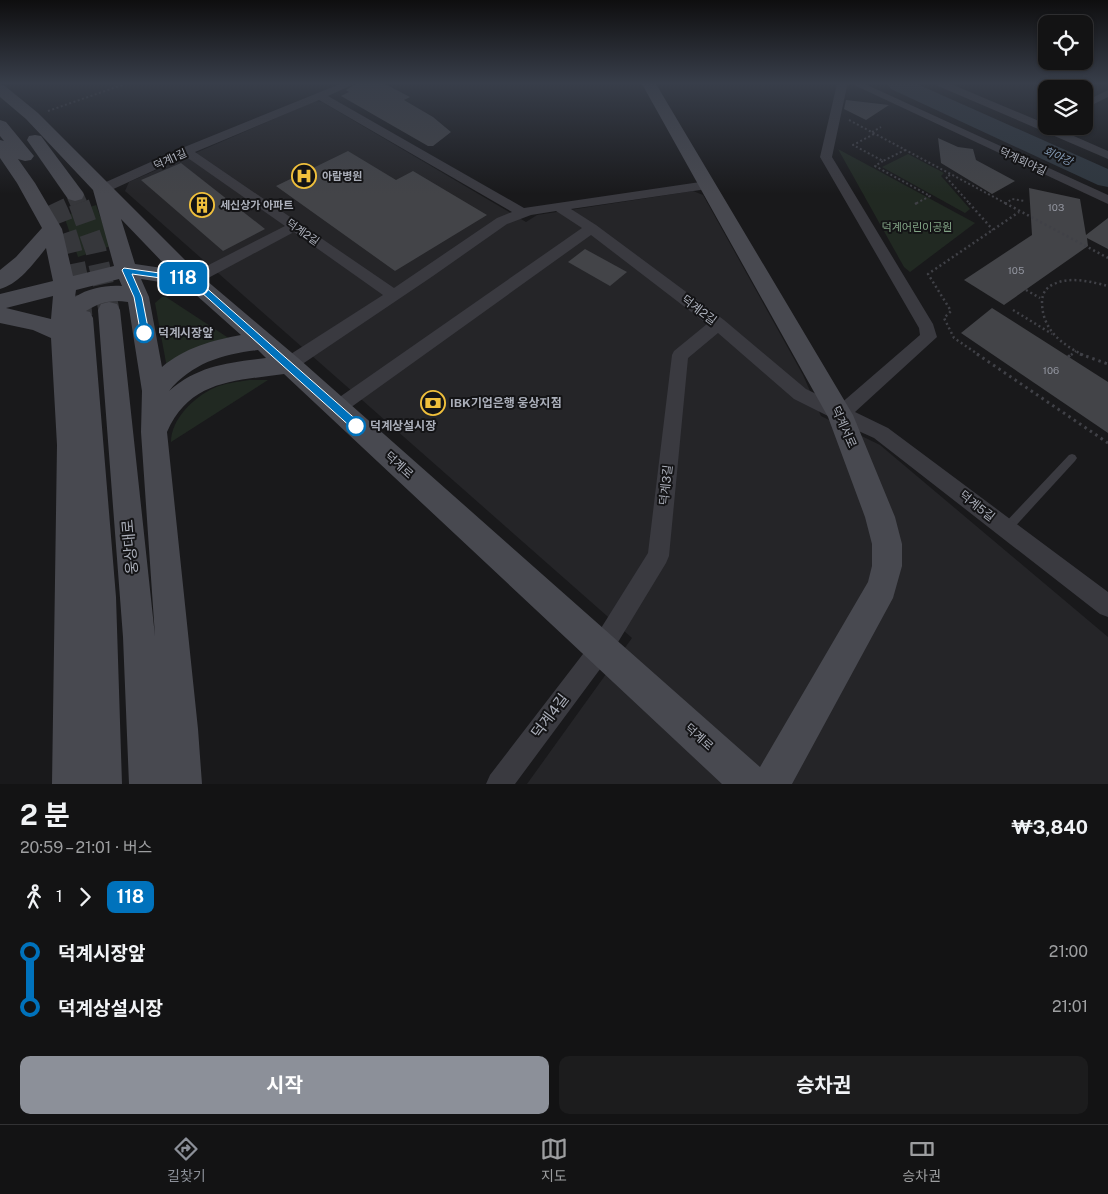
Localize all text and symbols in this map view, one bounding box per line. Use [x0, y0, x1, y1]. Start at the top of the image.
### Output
map controls [1038, 15, 1093, 135]
button: locate [1038, 15, 1093, 70]
button: layers [1038, 80, 1093, 135]
water label: 회야강 [1042, 144, 1076, 168]
street label: 덕계회야길 [998, 145, 1048, 177]
street label: 덕계1길 [152, 146, 188, 172]
hospital icon: 아람병원 [291, 163, 317, 189]
place label: 아람병원 [322, 170, 362, 182]
building icon: 세신상가 아파트 [189, 192, 215, 218]
place label: 세신상가 아파트 [220, 199, 293, 211]
house number: 103 [1048, 201, 1064, 213]
street label: 덕계2길 [284, 216, 322, 248]
park label: 덕계어린이공원 [882, 221, 952, 233]
line badge: 118 [154, 262, 212, 294]
house number: 105 [1008, 264, 1024, 276]
text: 118 [169, 267, 197, 288]
street label: 덕계2길 [679, 292, 719, 328]
marker: 덕계시장앞 [134, 323, 154, 343]
place label: 덕계시장앞 [158, 326, 213, 340]
house number: 106 [1043, 364, 1059, 376]
bank icon: IBK기업은행 웅상지점 [420, 390, 446, 416]
place label: IBK기업은행 웅상지점 [450, 396, 562, 410]
street label: 덕계서로 [829, 404, 859, 450]
marker: 덕계상설시장 [346, 416, 366, 436]
place label: 덕계상설시장 [370, 419, 436, 433]
street label: 덕계로 [382, 449, 416, 481]
street label: 덕계3길 [657, 464, 675, 506]
street label: 덕계5길 [957, 488, 997, 524]
street label: 웅상대로 [119, 519, 140, 575]
street label: 덕계4길 [528, 690, 572, 741]
street label: 덕계로 [682, 721, 716, 753]
text: 2 분 [20, 798, 70, 831]
text: ₩3,840 [1011, 816, 1088, 838]
text: 20:59 – 21:01 · 버스 [20, 838, 152, 857]
icon: walk [20, 883, 48, 911]
icon: forward [71, 883, 99, 911]
text: 118 [117, 886, 144, 907]
text: 1 [56, 887, 63, 906]
text: 덕계시장앞 [58, 942, 145, 964]
text: 21:00 [1049, 942, 1088, 961]
text: 덕계상설시장 [58, 997, 163, 1019]
text: 21:01 [1052, 997, 1088, 1016]
button: 시작 [20, 1056, 549, 1114]
button: 승차권 [559, 1056, 1088, 1114]
tab: 길찾기 [167, 1135, 206, 1185]
tab: 지도 [540, 1135, 568, 1185]
tab: 승차권 [902, 1135, 941, 1185]

